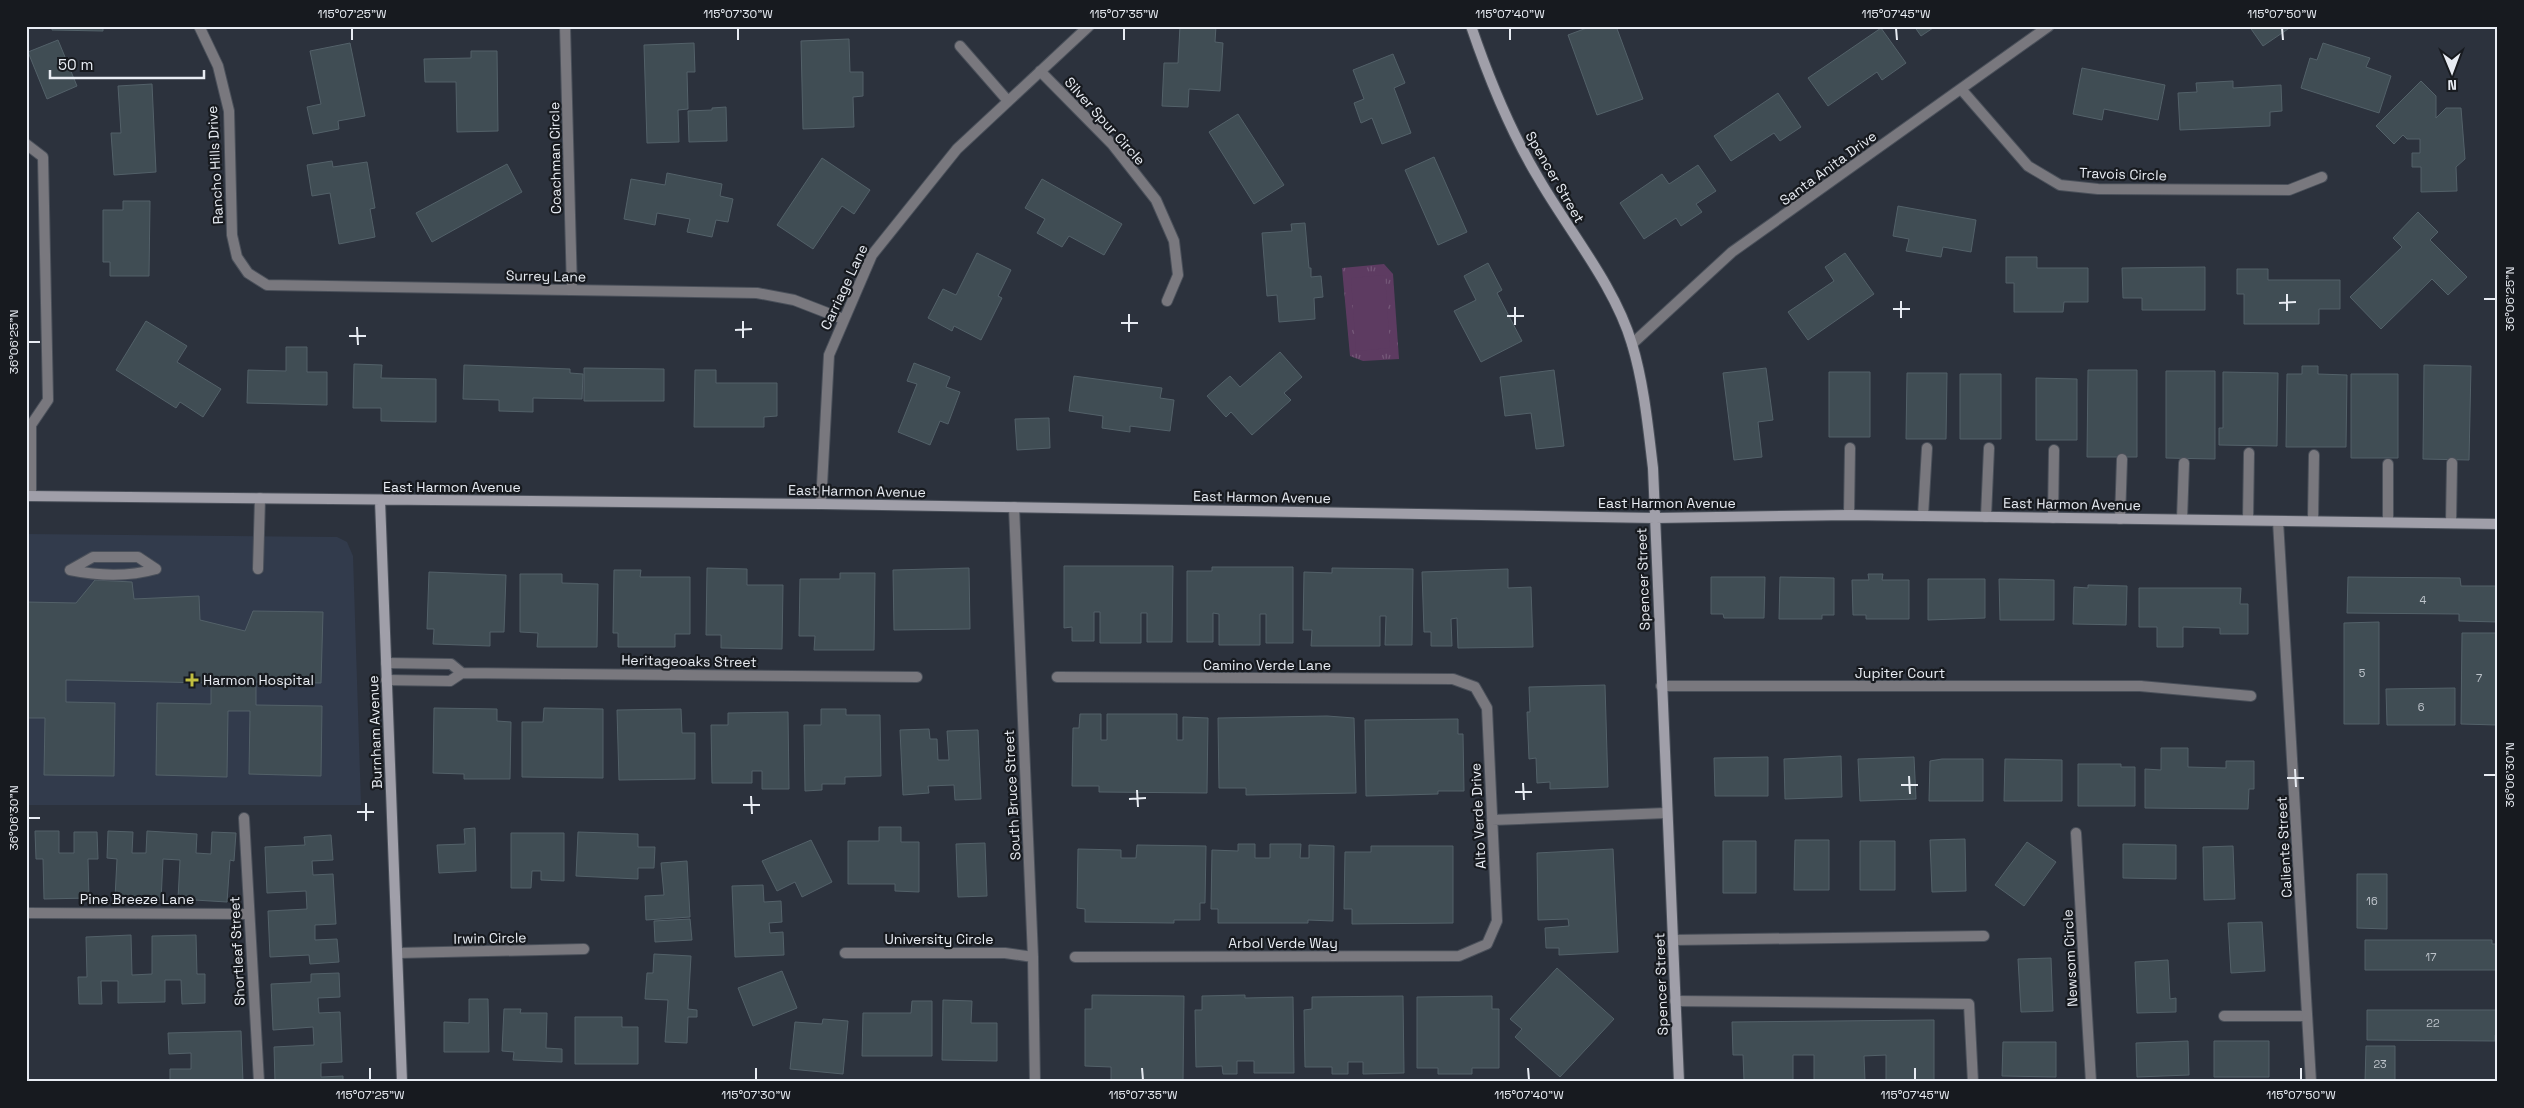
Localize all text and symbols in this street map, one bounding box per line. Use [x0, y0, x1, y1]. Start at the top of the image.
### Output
text: 115°07'25"W [317, 6, 387, 22]
text: 115°07'30"W [703, 6, 773, 22]
text: 115°07'35"W [1089, 6, 1159, 22]
text: 115°07'40"W [1475, 6, 1545, 22]
text: 115°07'45"W [1862, 6, 1931, 22]
text: 115°07'50"W [2247, 6, 2317, 22]
scale bar [50, 48, 204, 80]
north arrow [2426, 48, 2476, 98]
text: 50 m [58, 55, 93, 74]
street label: Silver Spur Circle [1061, 73, 1149, 169]
text: N [2447, 76, 2457, 94]
street label: Coachman Circle [545, 102, 565, 214]
street label: Rancho Hills Drive [203, 105, 227, 225]
street label: Santa Anita Drive [1776, 127, 1880, 209]
street label: Spencer Street [1522, 128, 1588, 226]
street label: Travois Circle [2079, 163, 2167, 185]
street label: Carriage Lane [816, 241, 872, 333]
street label: Surrey Lane [506, 266, 586, 286]
text: 36°06'25"N [2502, 267, 2518, 331]
text: 36°06'25"N [6, 310, 22, 374]
street label: East Harmon Avenue [383, 478, 521, 496]
street label: East Harmon Avenue [788, 481, 926, 501]
street label: East Harmon Avenue [1193, 487, 1331, 507]
street label: East Harmon Avenue [1598, 494, 1736, 512]
street label: East Harmon Avenue [2003, 494, 2141, 514]
street label: Spencer Street [1632, 527, 1654, 631]
house number: 4 [2420, 593, 2427, 607]
street label: Heritageoaks Street [621, 651, 757, 671]
street label: Camino Verde Lane [1203, 656, 1331, 674]
street label: Jupiter Court [1855, 664, 1945, 682]
house number: 5 [2359, 666, 2366, 680]
place label: Harmon Hospital [203, 671, 314, 689]
house number: 7 [2476, 671, 2482, 685]
marker: Harmon Hospital [185, 673, 199, 687]
street label: Burnham Avenue [364, 675, 386, 789]
house number: 6 [2418, 700, 2425, 714]
street label: South Bruce Street [1000, 729, 1024, 861]
text: 36°06'30"N [2502, 742, 2518, 808]
street label: Alto Verde Drive [1466, 762, 1490, 870]
text: 36°06'30"N [6, 785, 22, 851]
street label: Caliente Street [2272, 796, 2296, 898]
street label: Pine Breeze Lane [80, 890, 194, 908]
house number: 16 [2366, 894, 2378, 908]
street label: Shortleaf Street [225, 896, 249, 1006]
street label: Newsom Circle [2058, 909, 2082, 1007]
street label: Irwin Circle [453, 928, 527, 948]
street label: University Circle [885, 930, 993, 948]
street label: Spencer Street [1650, 932, 1672, 1036]
street label: Arbol Verde Way [1228, 934, 1338, 952]
house number: 17 [2426, 950, 2436, 964]
house number: 22 [2426, 1016, 2440, 1030]
house number: 23 [2373, 1057, 2387, 1071]
text: 115°07'25"W [335, 1087, 405, 1103]
text: 115°07'30"W [721, 1087, 791, 1103]
text: 115°07'35"W [1108, 1087, 1178, 1103]
text: 115°07'40"W [1494, 1087, 1564, 1103]
text: 115°07'45"W [1881, 1087, 1950, 1103]
text: 115°07'50"W [2266, 1087, 2336, 1103]

